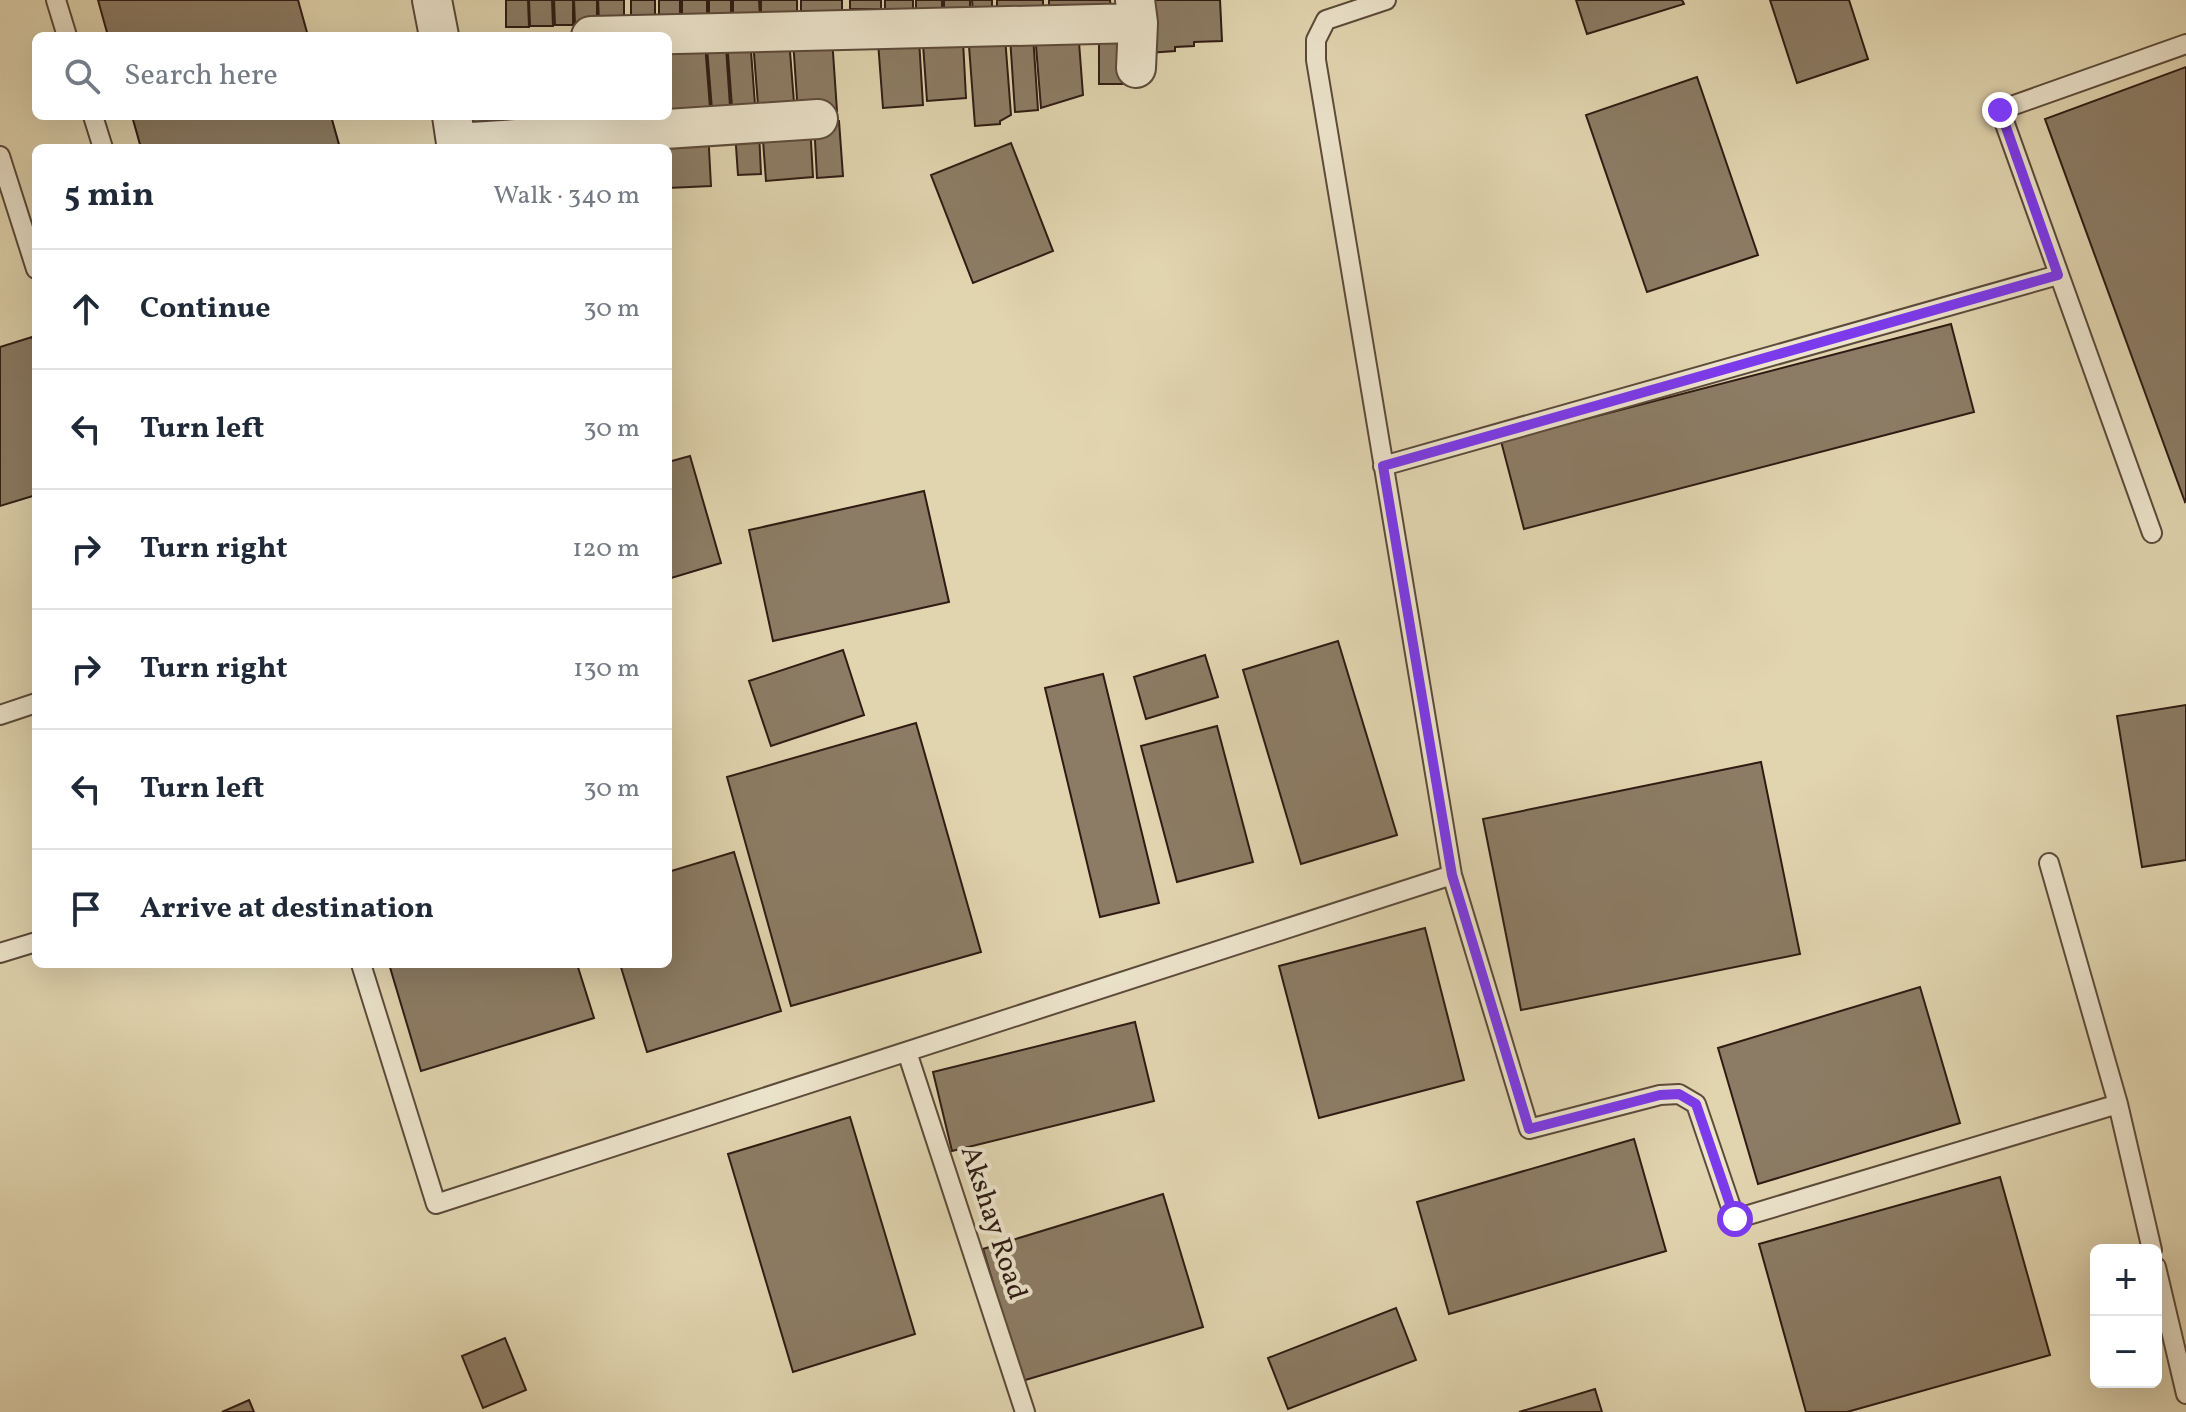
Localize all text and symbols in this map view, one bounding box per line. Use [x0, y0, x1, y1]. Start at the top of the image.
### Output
search box [32, 32, 672, 120]
icon: search [60, 54, 104, 98]
text: Search here [124, 55, 278, 97]
route end [1982, 92, 2018, 128]
text: 5 min [64, 173, 154, 220]
text: Walk · 340 m [493, 178, 640, 214]
icon: ahead [64, 287, 108, 331]
text: Continue [140, 288, 271, 330]
text: 30 m [583, 291, 640, 327]
icon: left [64, 407, 108, 451]
text: Turn left [140, 408, 264, 450]
text: 30 m [583, 411, 640, 447]
icon: right [64, 527, 108, 571]
text: Turn right [140, 528, 288, 570]
text: 120 m [572, 531, 640, 567]
icon: right [64, 647, 108, 691]
text: Turn right [140, 648, 288, 690]
text: 130 m [573, 651, 640, 687]
icon: left [64, 767, 108, 811]
text: Turn left [140, 768, 264, 810]
text: 30 m [583, 771, 640, 807]
icon: arrive [64, 887, 108, 931]
text: Arrive at destination [140, 888, 434, 930]
street label: Akshay Road [950, 1141, 1036, 1305]
route start [1717, 1201, 1753, 1237]
map controls [2090, 1244, 2162, 1388]
button: + [2090, 1244, 2162, 1316]
button: − [2090, 1316, 2162, 1388]

